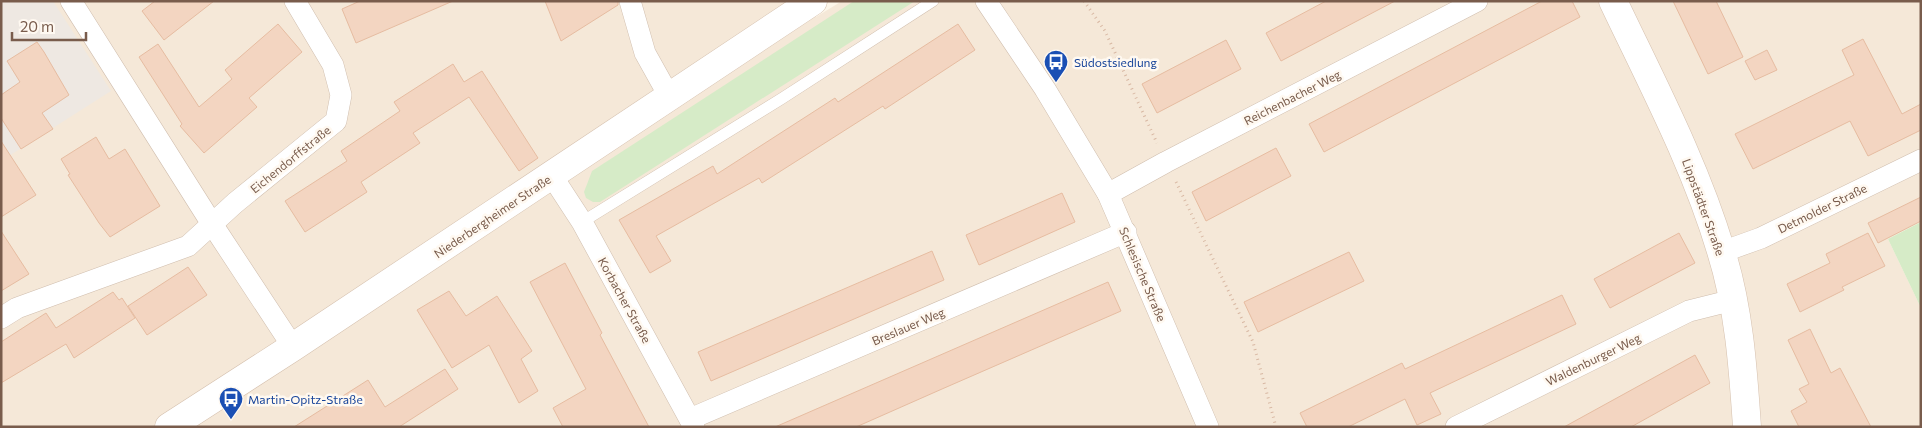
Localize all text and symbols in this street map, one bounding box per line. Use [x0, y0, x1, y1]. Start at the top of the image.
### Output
scale bar [12, 10, 86, 42]
text: 20 m [20, 17, 54, 35]
bus stop icon: Südostsiedlung [1043, 49, 1069, 83]
place label: Südostsiedlung [1074, 55, 1157, 69]
street label: Reichenbacher Weg [1241, 66, 1343, 128]
street label: Eichendorffstraße [247, 122, 333, 196]
street label: Lippstädter Straße [1680, 157, 1728, 257]
street label: Niederbergheimer Straße [431, 172, 553, 260]
street label: Detmolder Straße [1775, 180, 1869, 236]
street label: Schlesische Straße [1117, 225, 1169, 323]
street label: Korbacher Straße [596, 255, 654, 345]
street label: Breslauer Weg [869, 304, 947, 348]
street label: Waldenburger Weg [1543, 330, 1643, 388]
bus stop icon: Martin-Opitz-Straße [218, 386, 244, 420]
place label: Martin-Opitz-Straße [248, 392, 363, 406]

